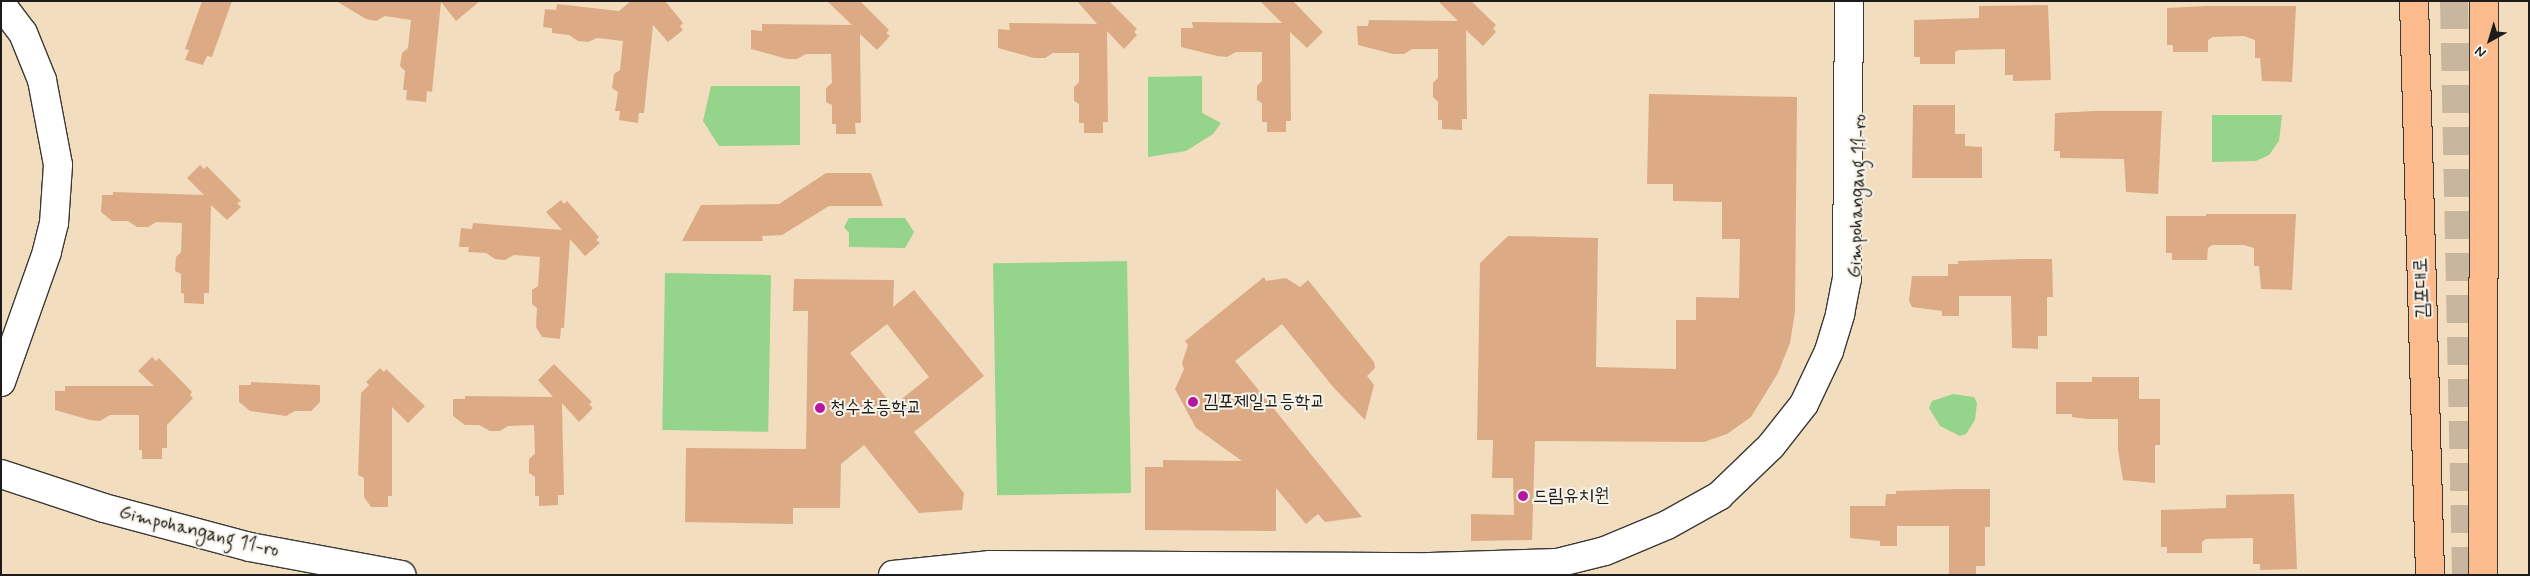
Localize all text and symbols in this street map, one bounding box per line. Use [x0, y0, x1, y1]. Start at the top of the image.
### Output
north arrow [2465, 15, 2515, 65]
text: N [2471, 42, 2490, 62]
street label: Gimpohangang 11-ro [1844, 114, 1872, 278]
street label: 김포대로 [2410, 257, 2434, 319]
place label: 김포제일고등학교 [1203, 391, 1325, 413]
marker: 김포제일고등학교 [1187, 396, 1199, 408]
place label: 청수초등학교 [830, 397, 922, 419]
marker: 청수초등학교 [814, 402, 826, 414]
place label: 드림유치원 [1533, 485, 1609, 507]
marker: 드림유치원 [1517, 490, 1529, 502]
street label: Gimpohangang 11-ro [117, 501, 281, 563]

